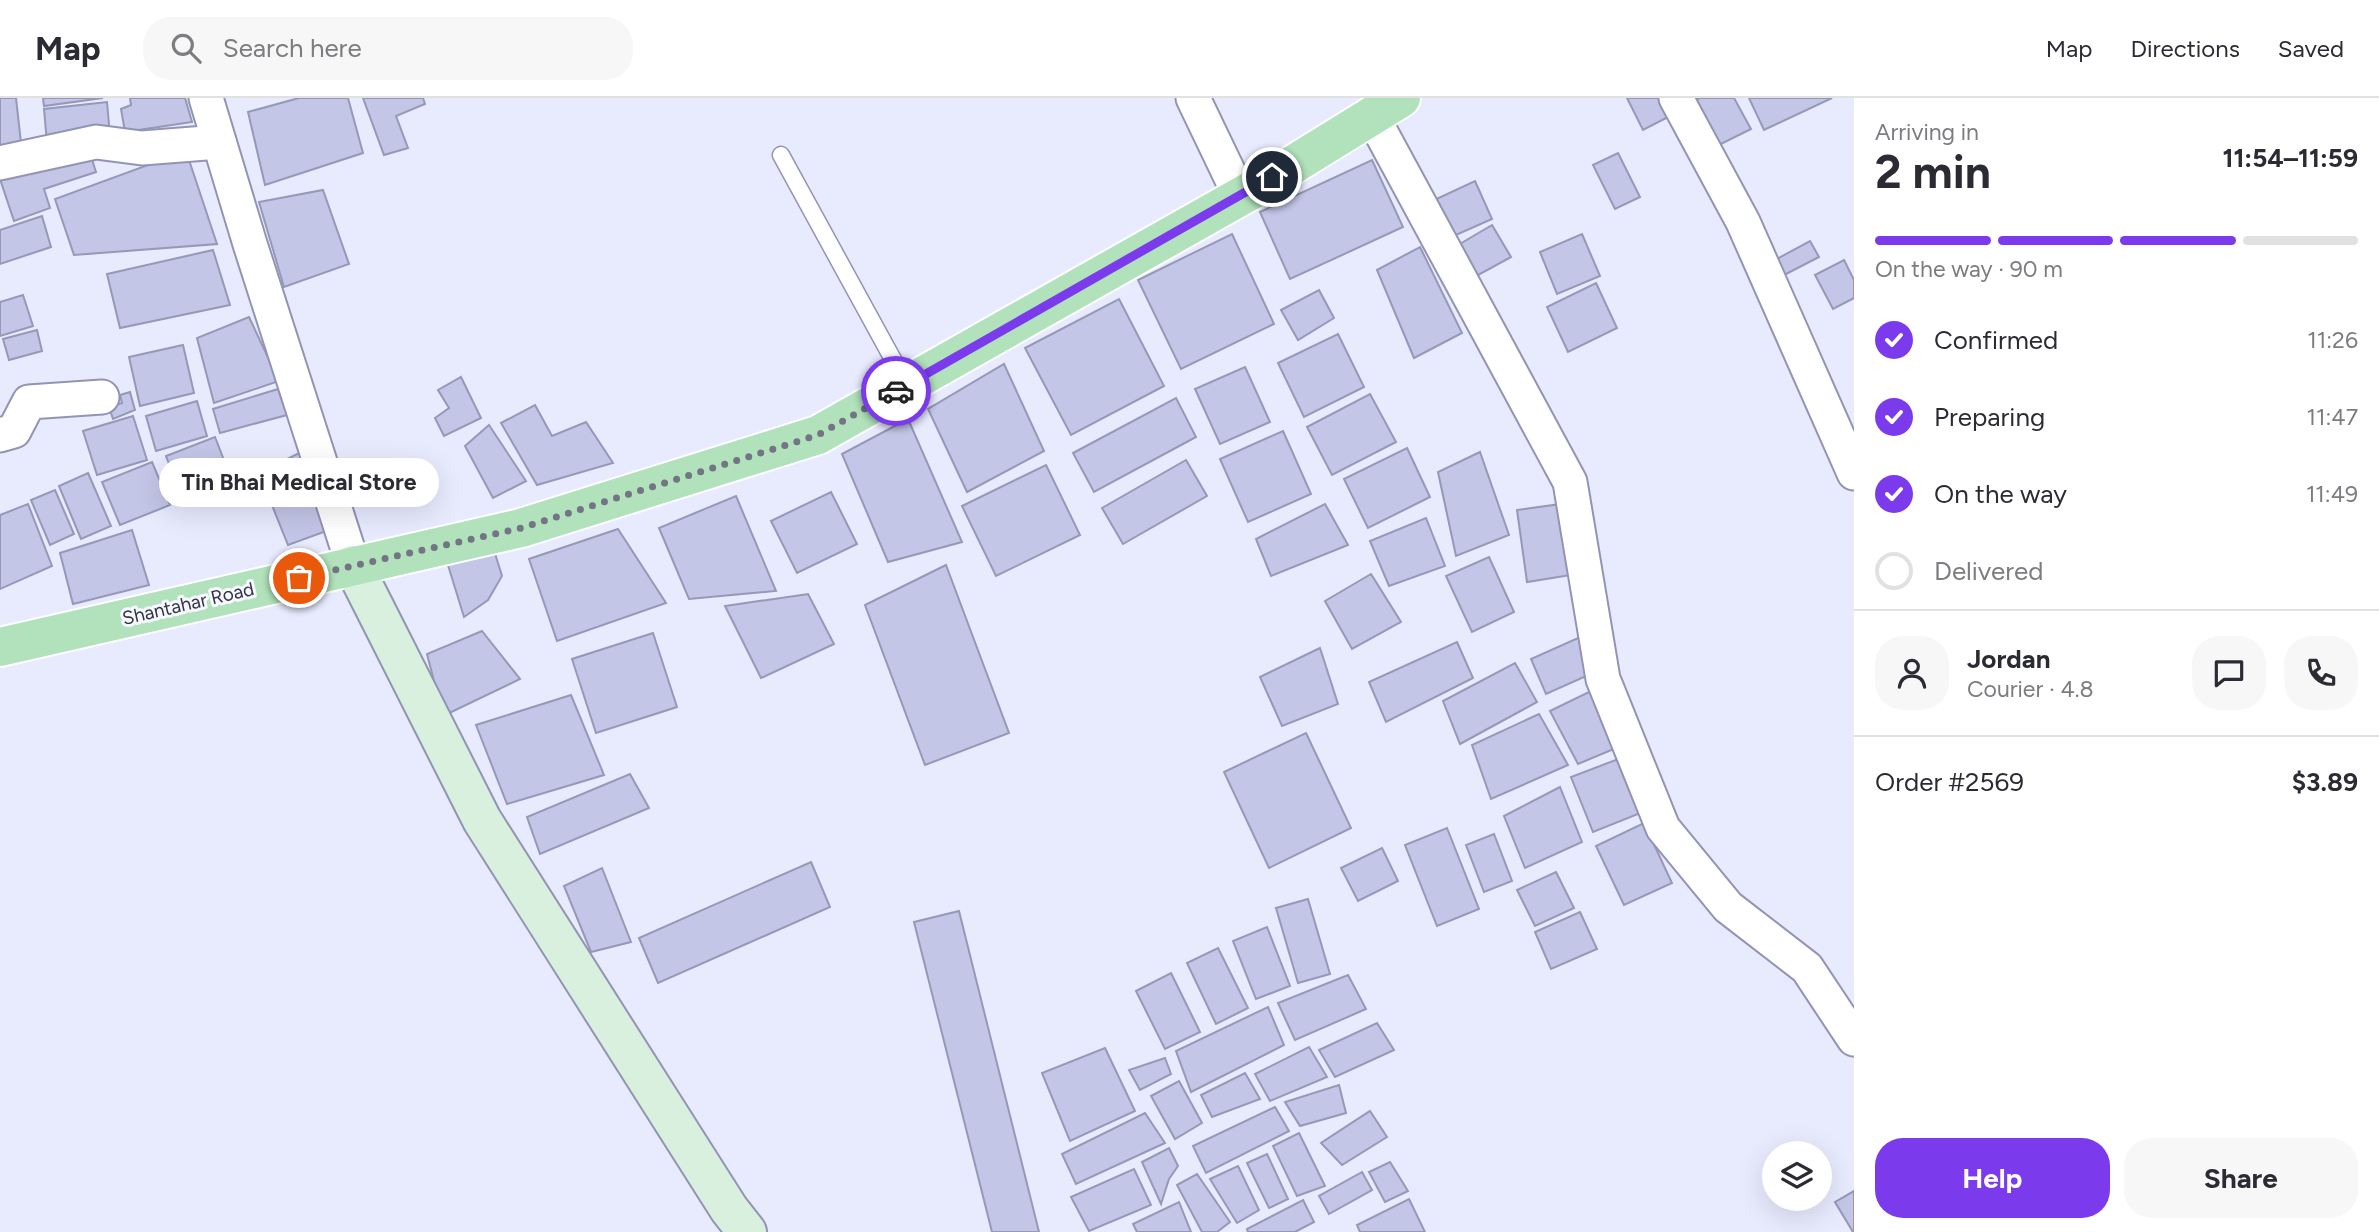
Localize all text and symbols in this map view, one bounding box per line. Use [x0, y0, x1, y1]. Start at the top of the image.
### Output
search box [143, 17, 633, 80]
text: Map [35, 29, 101, 68]
icon: search [167, 29, 205, 67]
text: Search here [223, 32, 362, 64]
text: Map [2046, 34, 2092, 63]
text: Directions [2130, 34, 2240, 63]
text: Saved [2278, 34, 2344, 63]
text: Arriving in [1875, 118, 1979, 146]
text: 11:54–11:59 [2222, 142, 2358, 174]
text: 2 min [1875, 144, 1991, 200]
pin [1242, 147, 1302, 207]
icon: home [1253, 158, 1291, 196]
text: On the way · 90 m [1875, 255, 2063, 283]
icon: check [1875, 321, 1913, 359]
text: Confirmed [1934, 324, 2058, 356]
text: 11:26 [2307, 326, 2358, 354]
courier [861, 356, 931, 426]
icon: car [877, 372, 915, 410]
icon: check [1875, 398, 1913, 436]
text: Preparing [1934, 401, 2045, 433]
text: 11:47 [2307, 403, 2358, 431]
callout: Tin Bhai Medical Store [159, 459, 439, 508]
text: Tin Bhai Medical Store [182, 468, 416, 496]
icon: check [1875, 475, 1913, 513]
text: On the way [1934, 478, 2067, 510]
text: 11:49 [2306, 480, 2358, 508]
pin [269, 548, 329, 608]
text: Delivered [1934, 555, 2043, 587]
icon: bag [280, 559, 318, 597]
street label: Shantahar Road [120, 577, 256, 630]
button: person [1875, 636, 1949, 710]
button: chat [2192, 636, 2266, 710]
button: phone [2284, 636, 2358, 710]
text: Jordan [1967, 643, 2050, 675]
text: Courier · 4.8 [1967, 675, 2094, 703]
text: Order #2569 [1875, 766, 2024, 798]
text: $3.89 [2292, 766, 2358, 798]
button: Help [1875, 1138, 2110, 1218]
button: Share [2124, 1138, 2358, 1218]
map controls [1762, 1141, 1832, 1211]
button: layers [1762, 1141, 1832, 1211]

